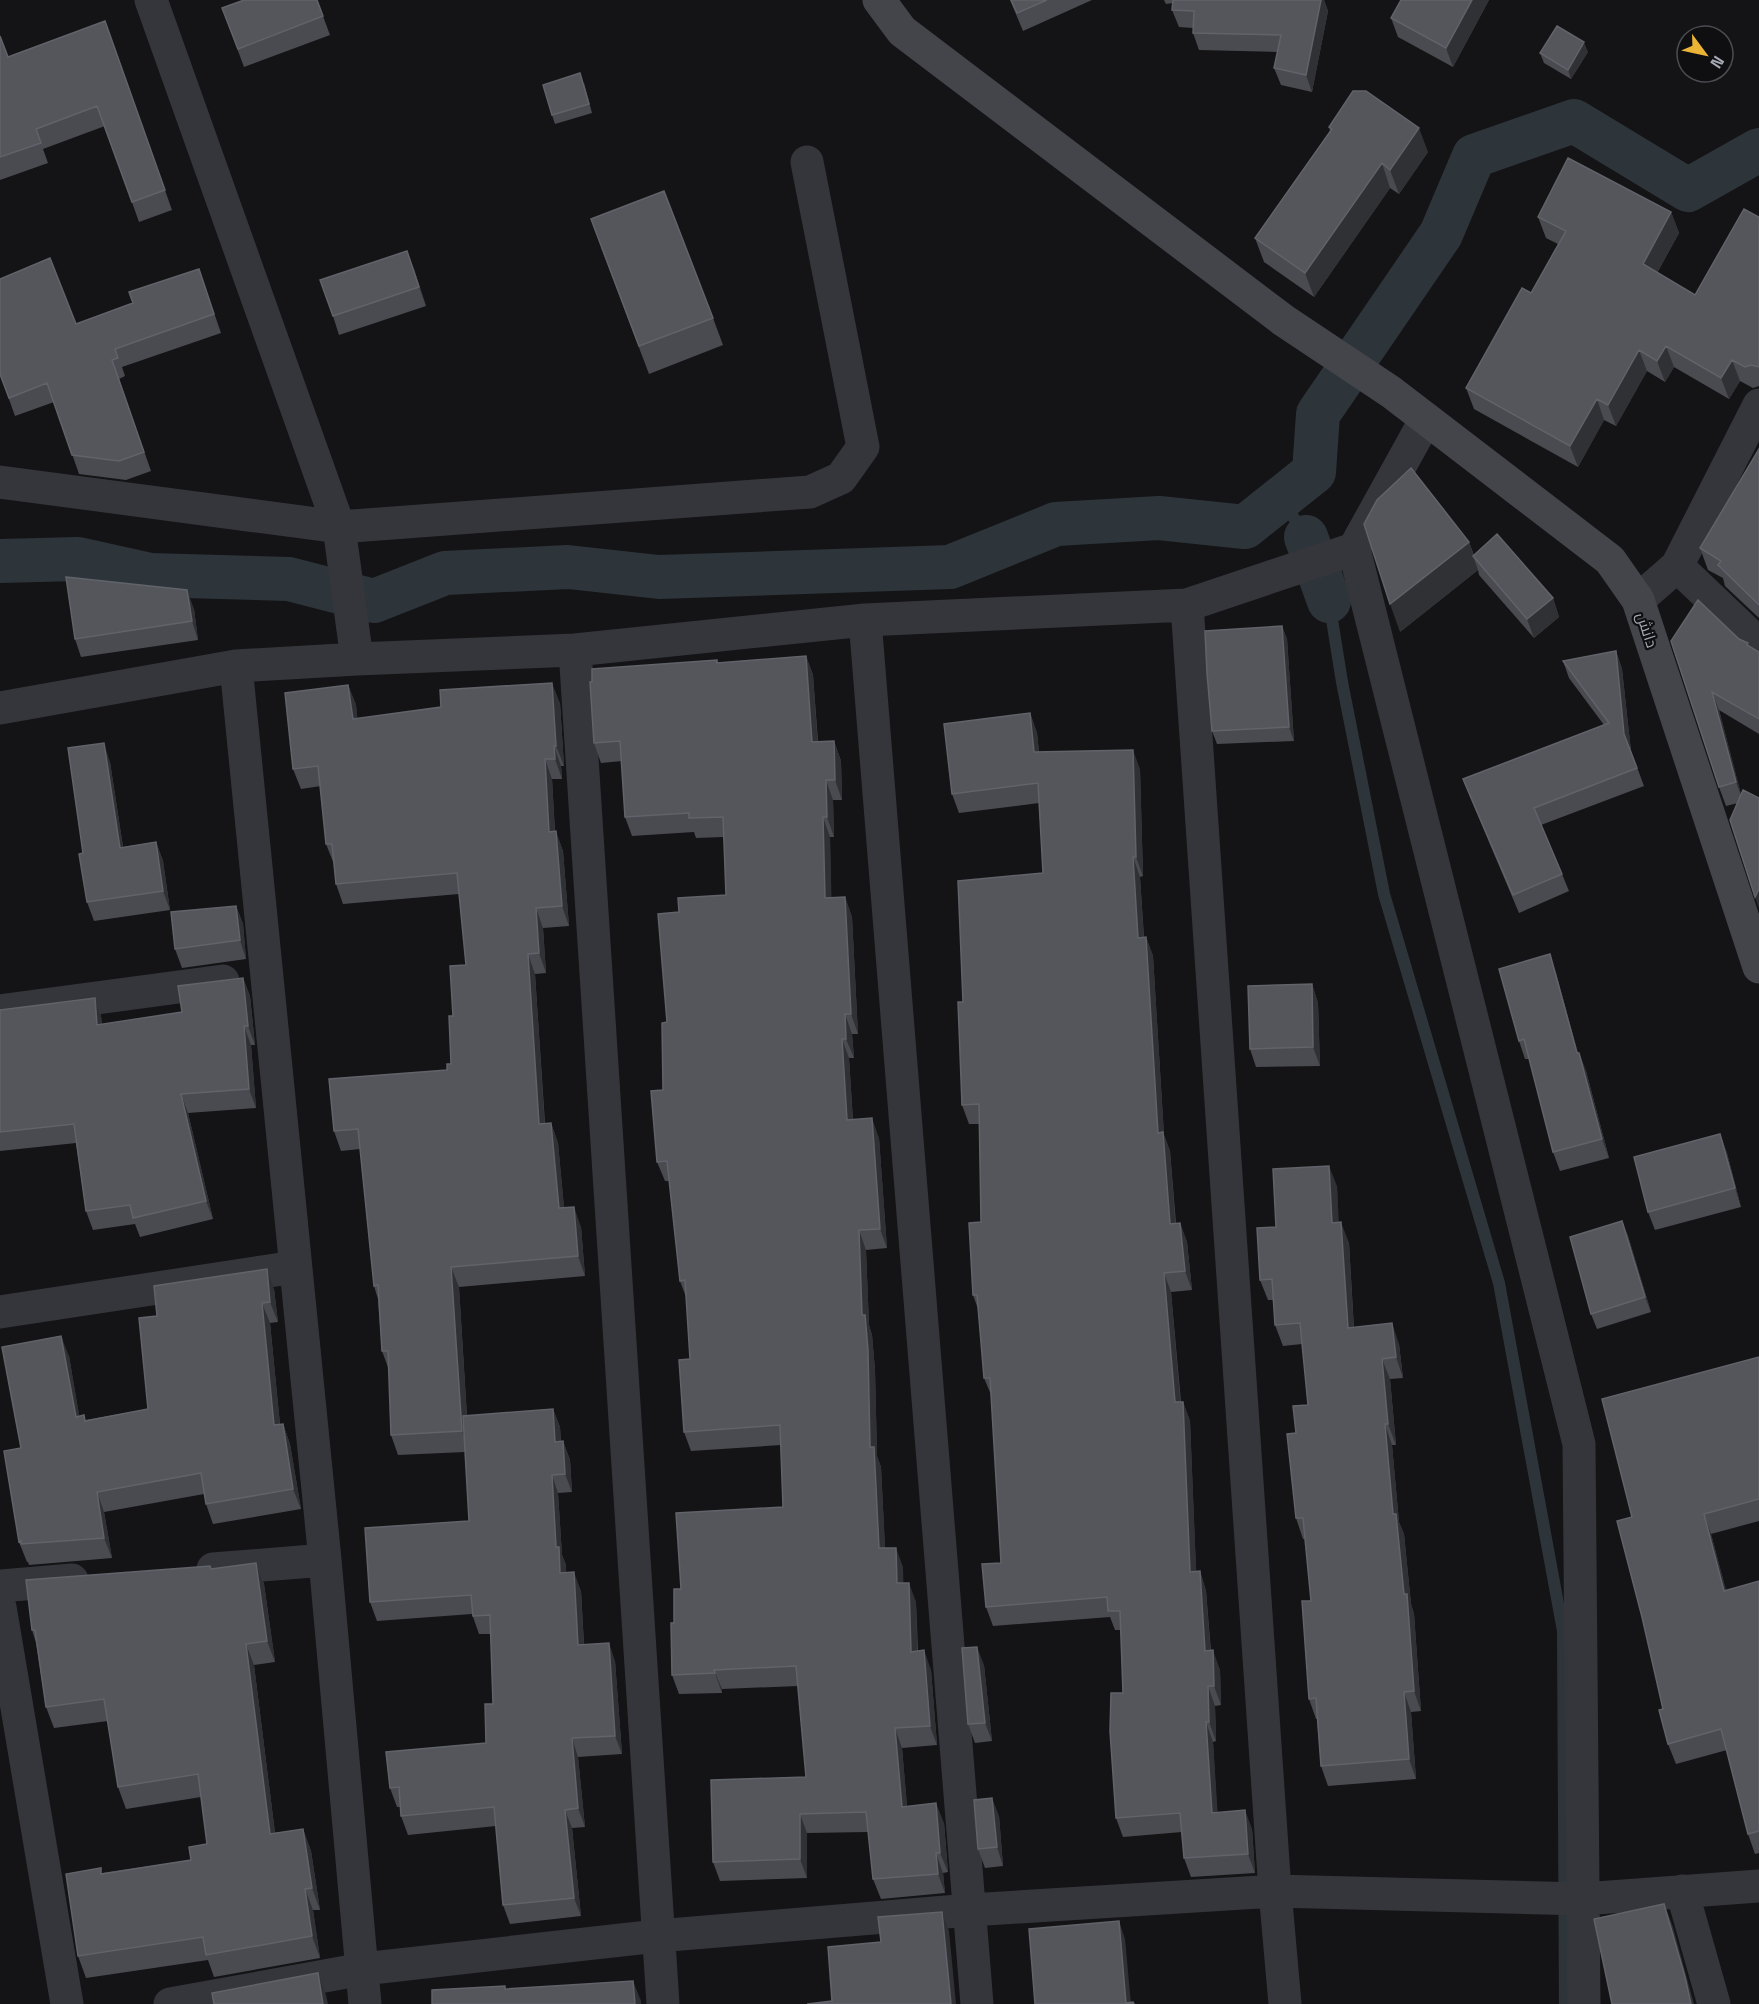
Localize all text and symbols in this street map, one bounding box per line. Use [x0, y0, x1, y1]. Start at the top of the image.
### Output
north arrow [1675, 24, 1735, 84]
text: N [1705, 52, 1729, 72]
street label: دانش [1631, 610, 1663, 650]

